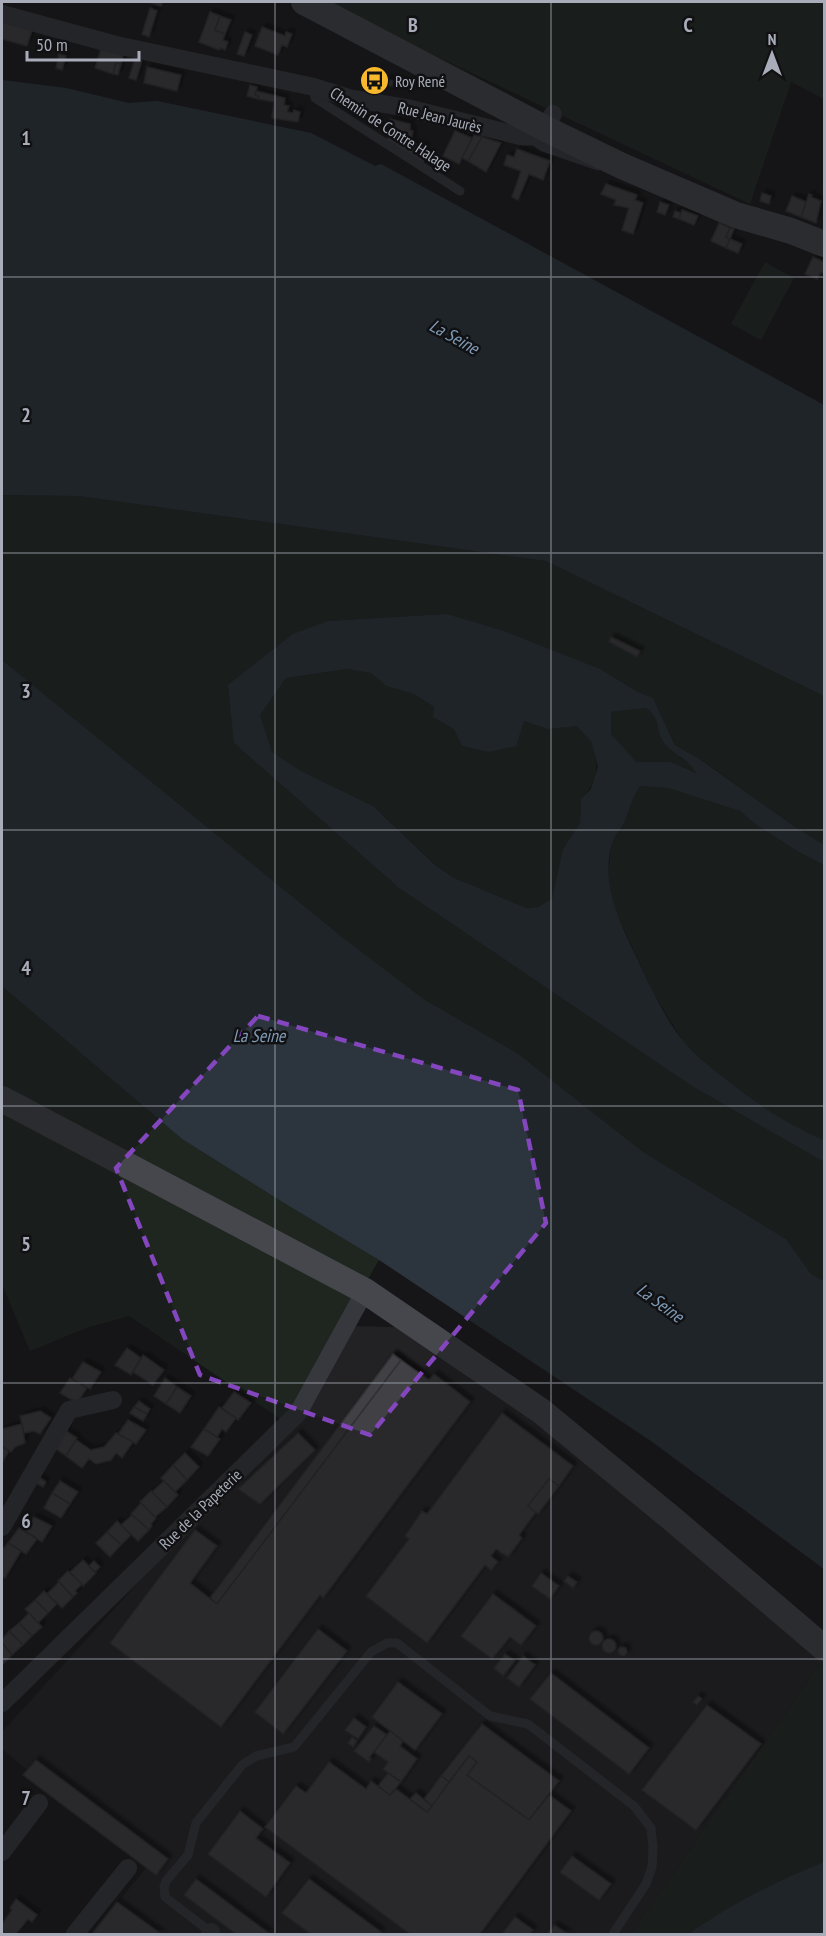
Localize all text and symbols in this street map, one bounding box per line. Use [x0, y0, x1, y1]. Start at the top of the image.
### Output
text: B [408, 12, 418, 38]
text: C [683, 12, 693, 38]
scale bar [27, 24, 140, 62]
north arrow [742, 24, 802, 84]
text: N [768, 29, 776, 49]
text: 50 m [36, 33, 68, 56]
bus stop icon: Roy René [358, 65, 390, 97]
place label: Roy René [395, 71, 445, 91]
street label: Chemin de Contre Halage [327, 82, 455, 176]
street label: Rue Jean Jaurès [396, 97, 484, 137]
text: 1 [21, 125, 31, 151]
water label: La Seine [426, 314, 484, 360]
text: 2 [21, 402, 31, 428]
text: 3 [21, 678, 31, 704]
text: 4 [21, 955, 31, 981]
water label: La Seine [233, 1024, 287, 1047]
text: 5 [21, 1231, 31, 1257]
water label: La Seine [632, 1278, 690, 1328]
street label: Rue de la Papeterie [155, 1465, 245, 1553]
text: 6 [21, 1508, 31, 1534]
text: 7 [21, 1785, 31, 1811]

